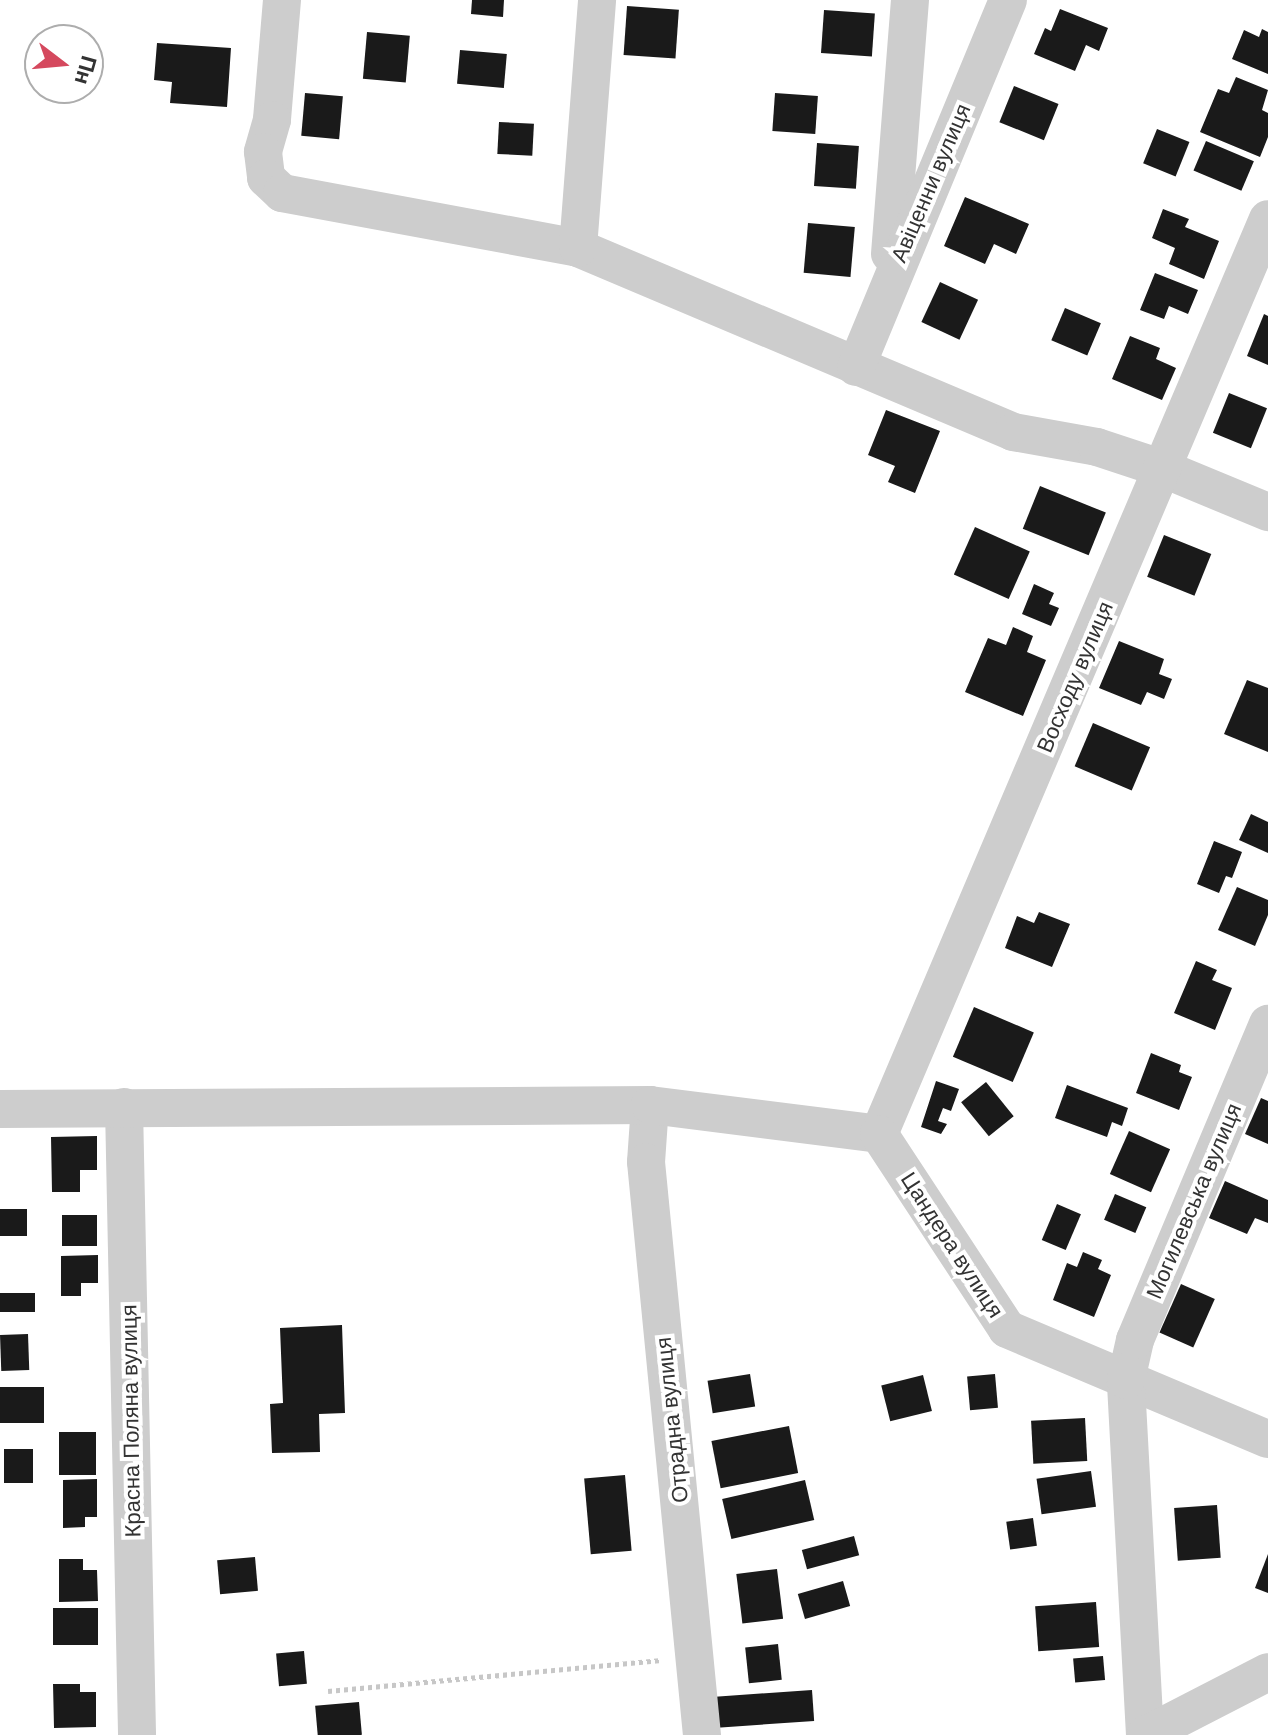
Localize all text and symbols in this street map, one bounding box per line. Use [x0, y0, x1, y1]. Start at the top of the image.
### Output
north arrow [24, 24, 104, 104]
text: Пн [70, 53, 102, 88]
street label: Авіценни вулиця [886, 100, 976, 266]
street label: Восходу вулиця [1031, 597, 1119, 757]
street label: Могилевська вулиця [1141, 1099, 1247, 1303]
street label: Цандера вулиця [895, 1167, 1009, 1323]
street label: Красна Поляна вулиця [116, 1304, 146, 1538]
street label: Отрадна вулиця [650, 1336, 694, 1504]

